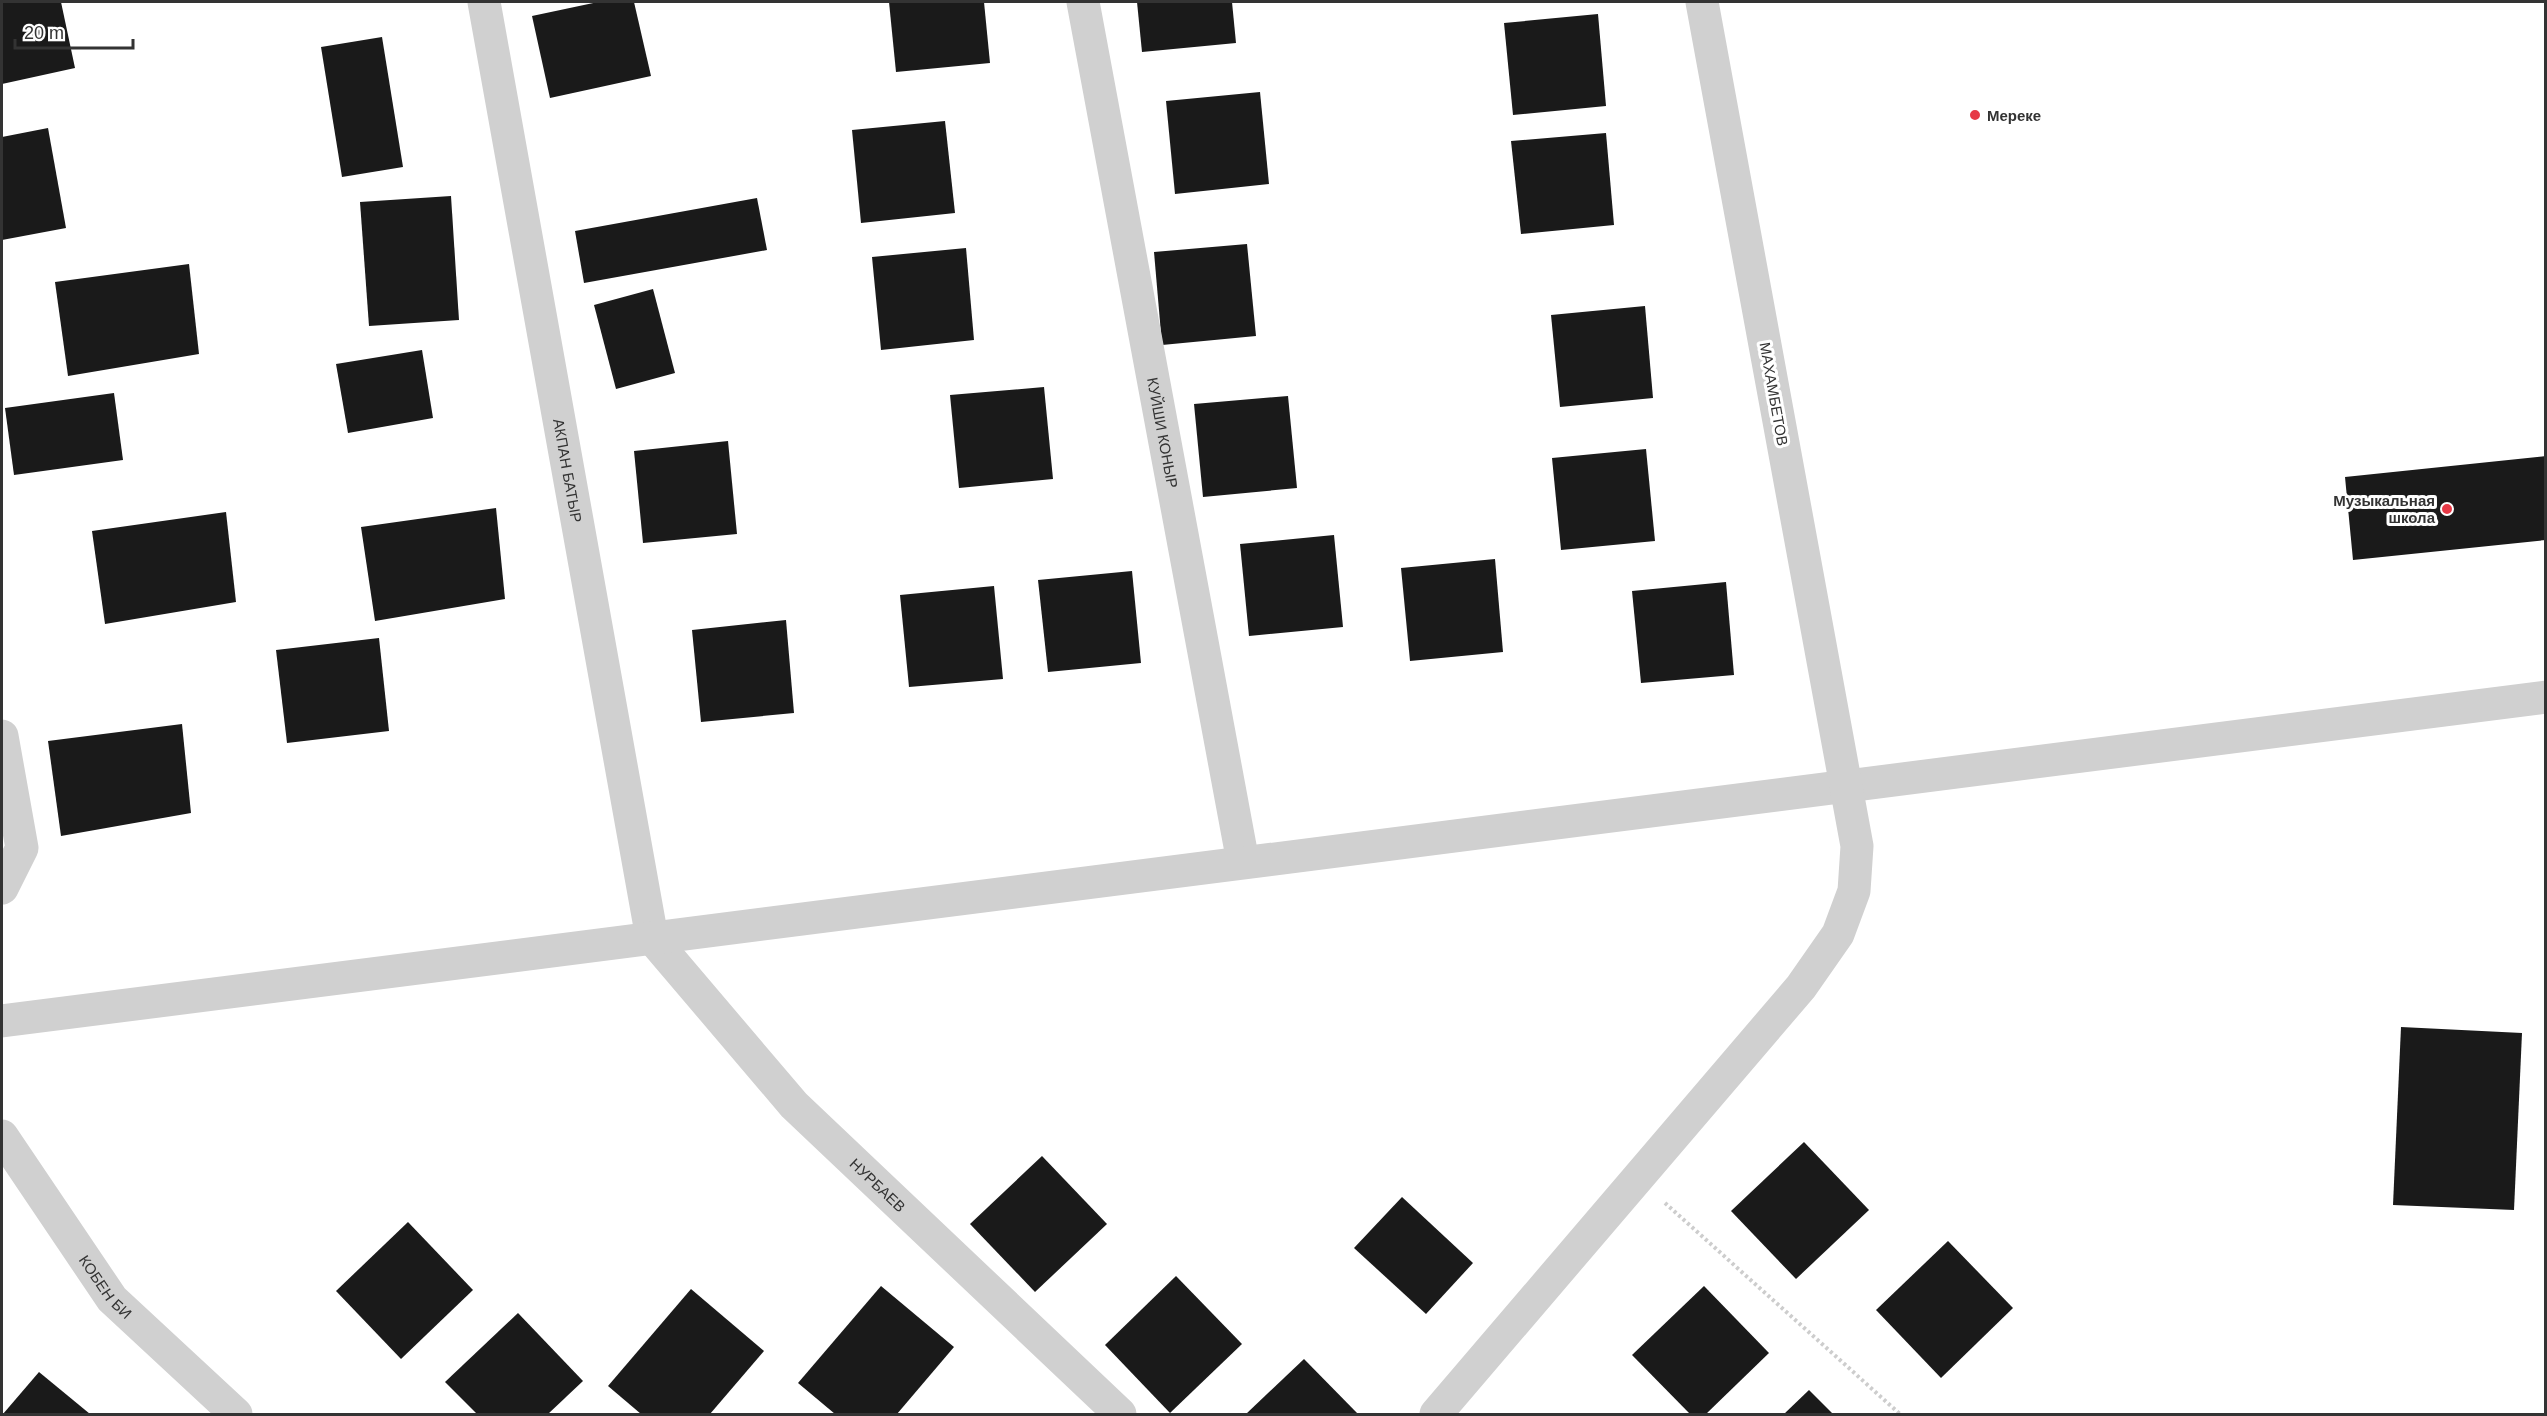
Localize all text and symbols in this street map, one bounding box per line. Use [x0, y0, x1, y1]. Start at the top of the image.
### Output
scale bar [15, 12, 134, 50]
text: 20 m [24, 23, 64, 43]
place label: Мереке [1987, 107, 2041, 124]
marker: Мереке [1968, 108, 1982, 122]
street label: МАХАМБЕТОВ [1757, 341, 1791, 447]
street label: КУЙШИ КОНЫР [1144, 376, 1182, 489]
street label: АКПАН БАТЫР [550, 417, 586, 524]
place label: Музыкальная школа [2333, 492, 2436, 526]
marker: Музыкальная школа [2440, 502, 2454, 516]
street label: НУРБАЕВ [847, 1154, 909, 1215]
street label: КОБЕН БИ [76, 1252, 136, 1322]

